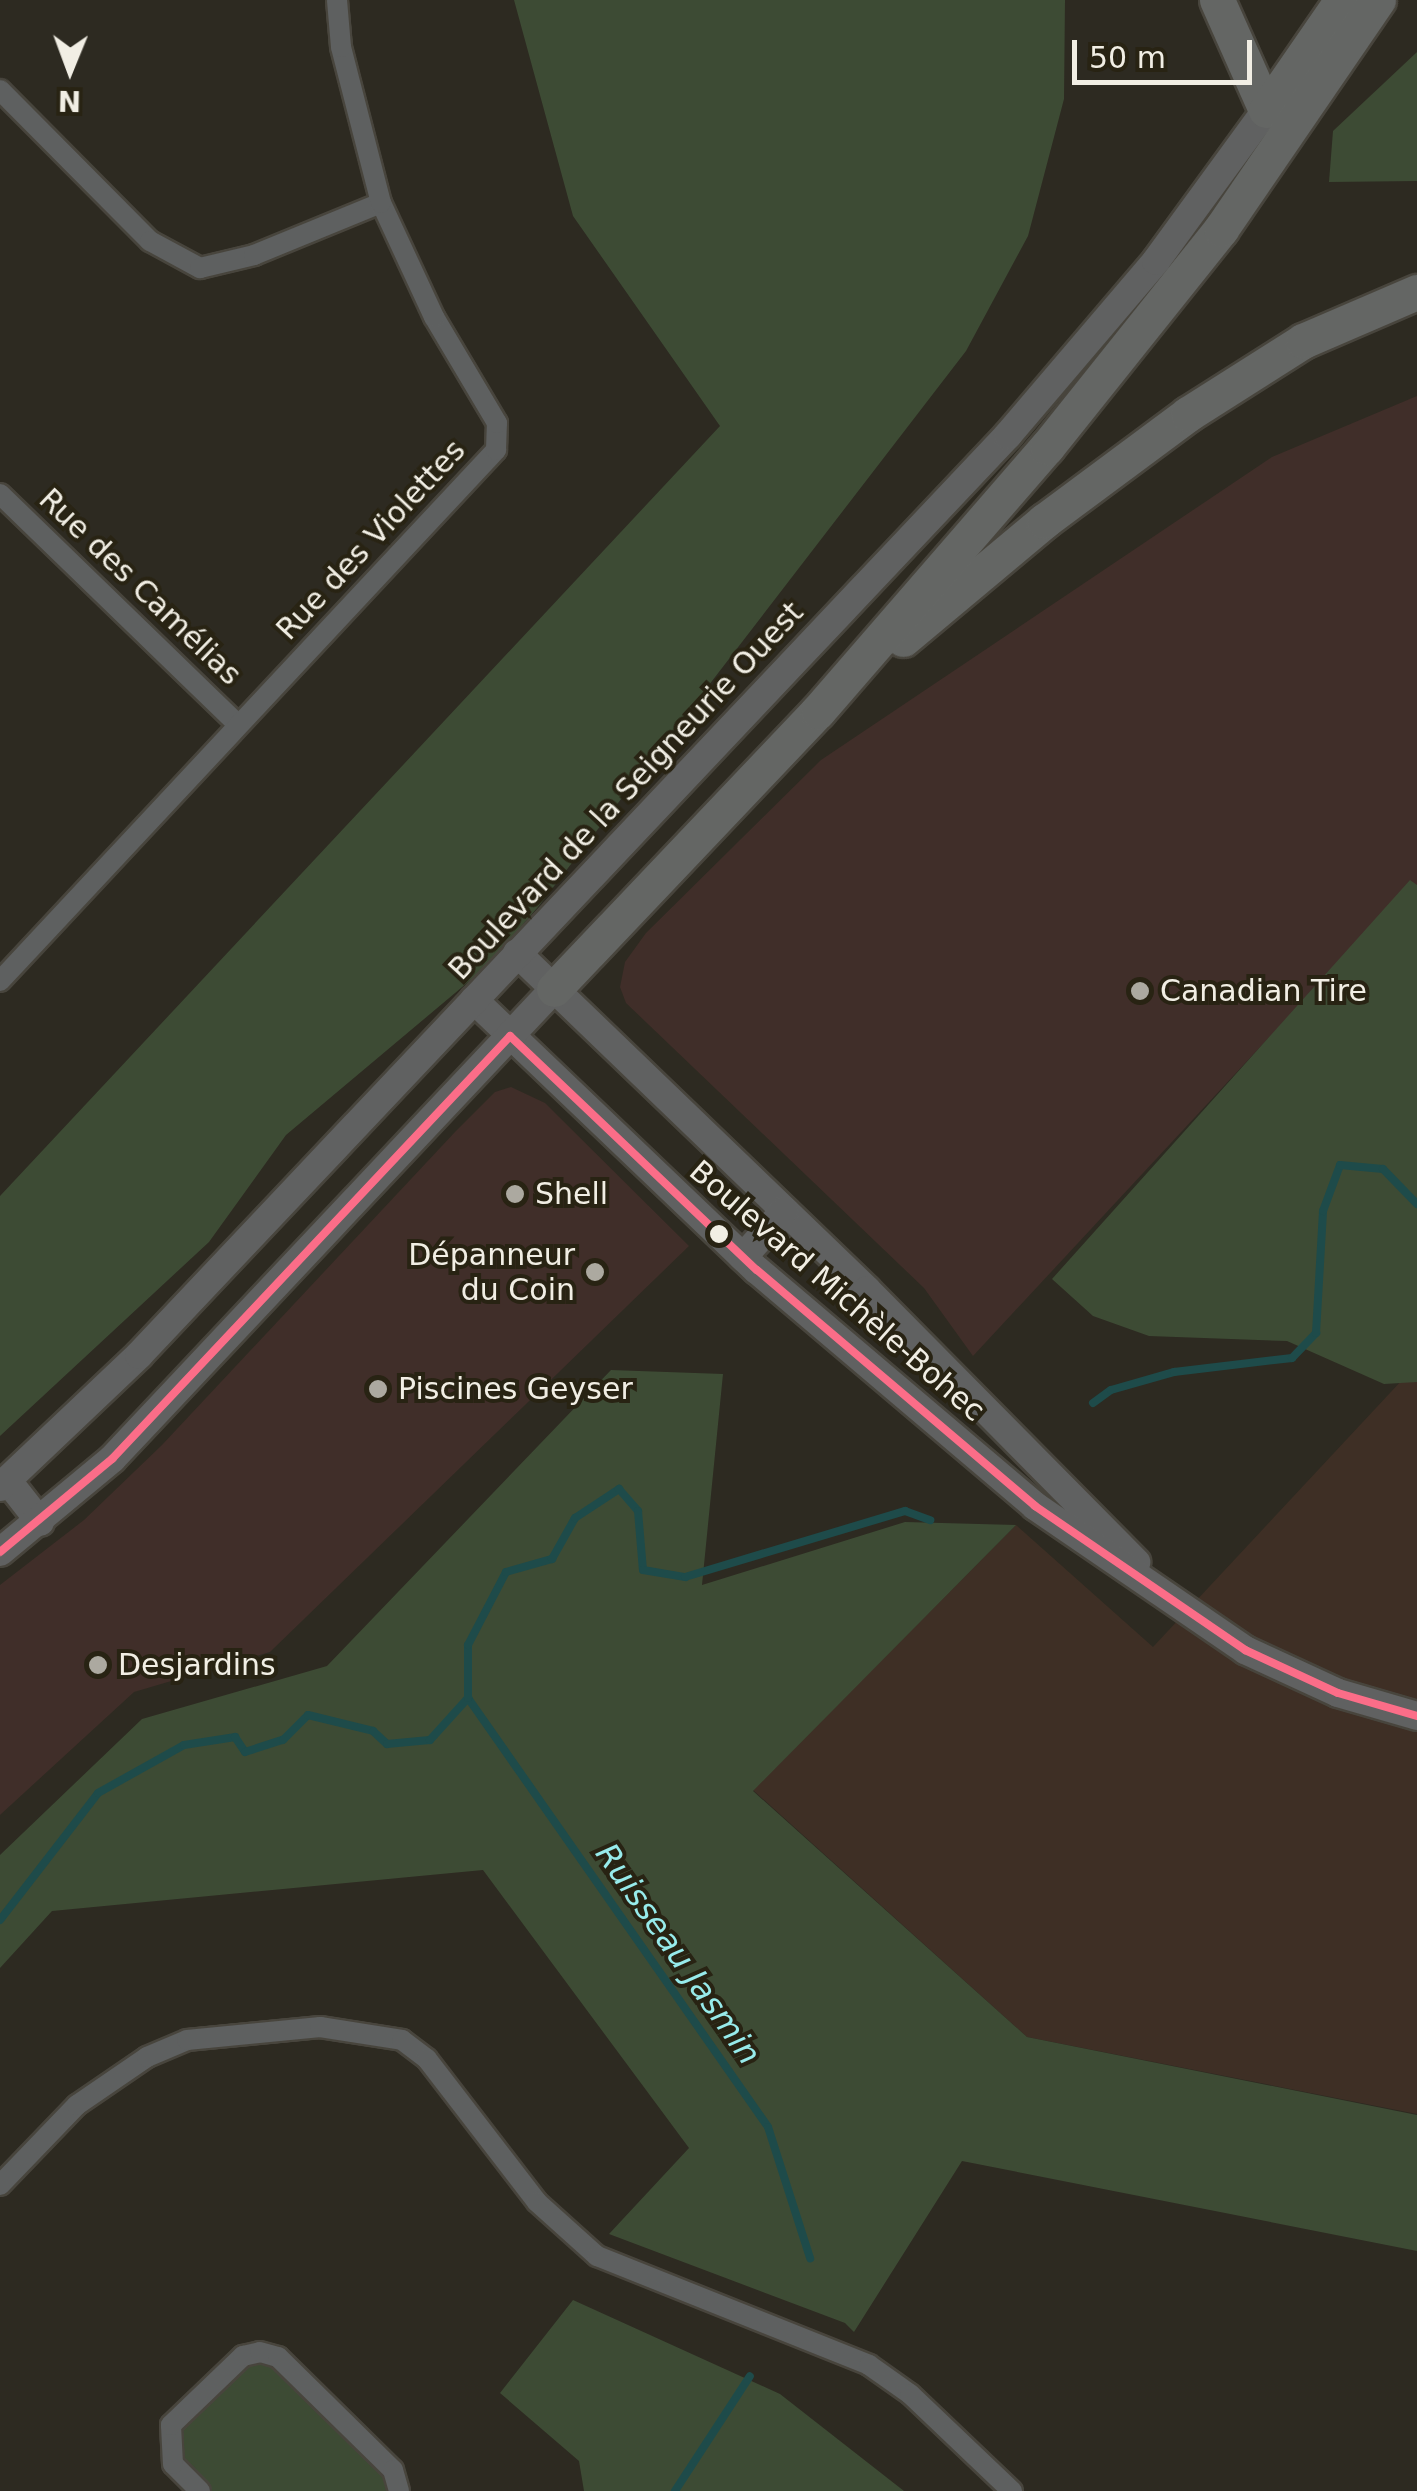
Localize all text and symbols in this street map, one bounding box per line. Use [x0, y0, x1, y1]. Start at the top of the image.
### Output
north arrow [20, 20, 120, 120]
scale bar [1077, 20, 1257, 82]
text: 50 m [1089, 40, 1166, 75]
text: N [57, 84, 81, 117]
street label: Rue des Violettes [269, 433, 473, 647]
street label: Rue des Camélias [32, 481, 248, 693]
street label: Boulevard de la Seigneurie Ouest [441, 595, 811, 987]
place label: Canadian Tire [1160, 973, 1367, 1009]
marker: Canadian Tire [1129, 980, 1151, 1002]
street label: Boulevard Michèle-Bohec [682, 1153, 992, 1429]
place label: Shell [535, 1176, 608, 1212]
marker: Shell [504, 1183, 526, 1205]
unlabelled marker [709, 1224, 729, 1244]
place label: Dépanneur du Coin [408, 1237, 575, 1308]
marker: Dépanneur du Coin [584, 1261, 606, 1283]
place label: Piscines Geyser [398, 1371, 633, 1407]
marker: Piscines Geyser [367, 1378, 389, 1400]
place label: Desjardins [118, 1647, 276, 1683]
marker: Desjardins [87, 1654, 109, 1676]
water label: Ruisseau Jasmin [588, 1836, 768, 2072]

